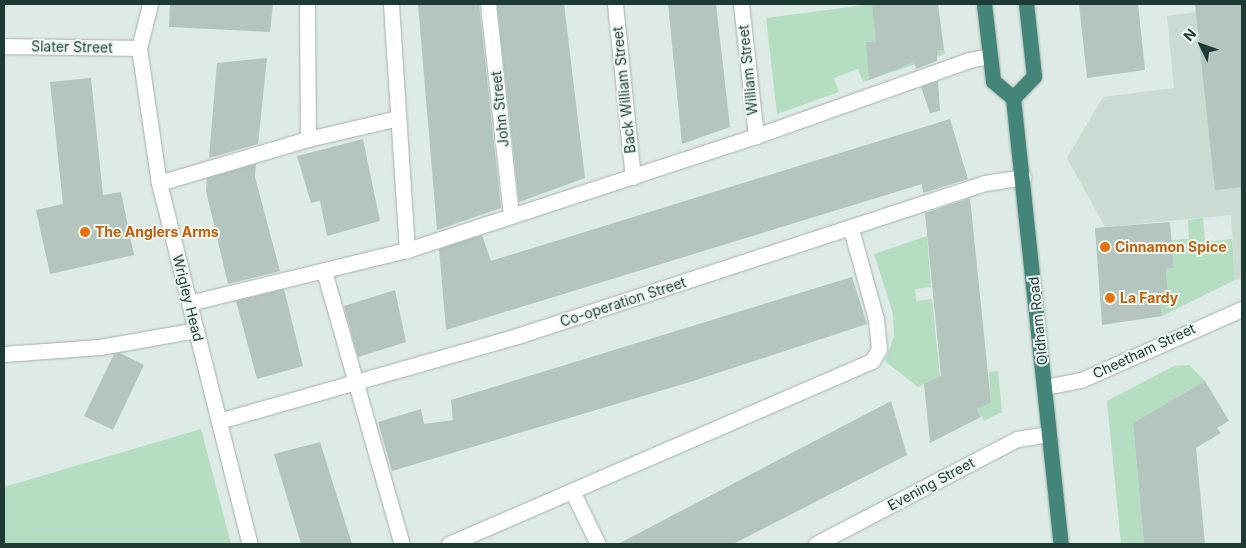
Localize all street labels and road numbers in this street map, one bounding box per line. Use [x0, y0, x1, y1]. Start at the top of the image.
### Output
street label: William Street [735, 24, 761, 116]
street label: Back William Street [609, 26, 639, 154]
street label: Slater Street [31, 38, 113, 56]
street label: John Street [488, 70, 512, 148]
street label: Wrigley Head [169, 253, 207, 343]
street label: Co-operation Street [558, 274, 688, 330]
street label: Oldham Road [1025, 276, 1051, 366]
street label: Cheetham Street [1090, 320, 1198, 382]
street label: Evening Street [885, 454, 977, 514]

